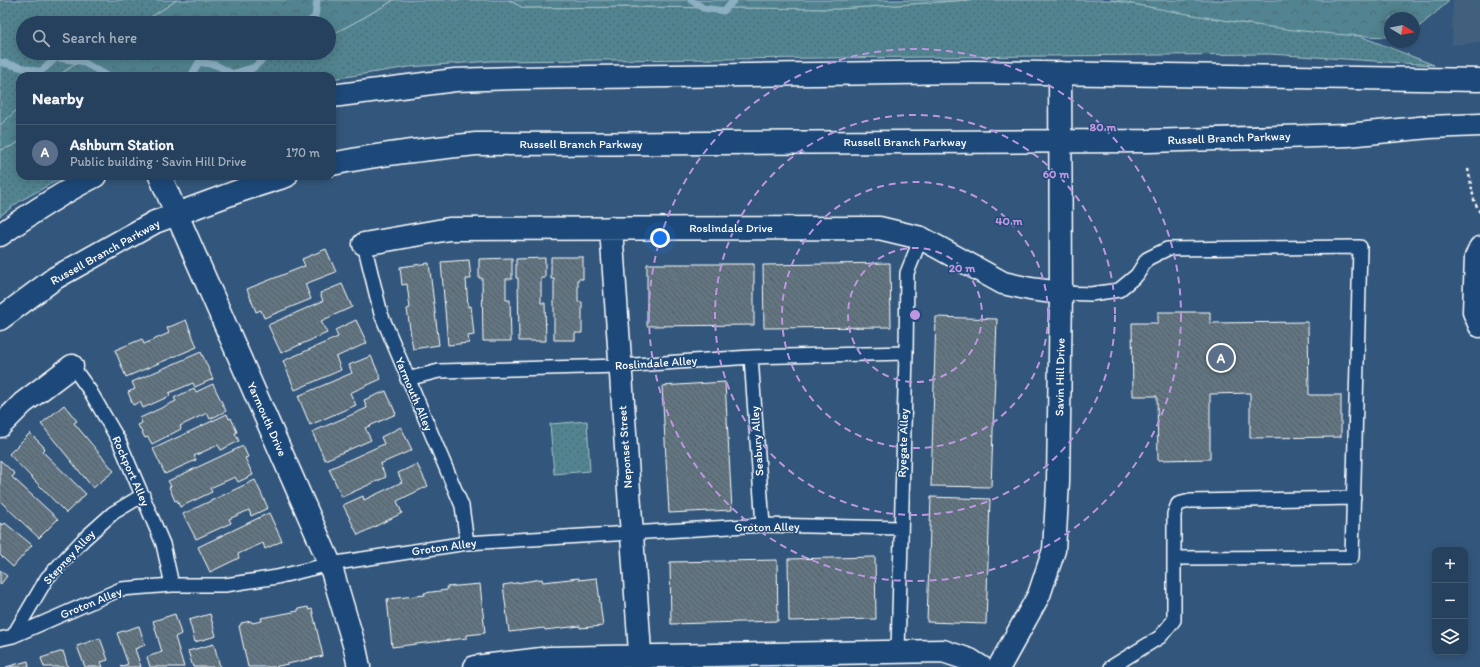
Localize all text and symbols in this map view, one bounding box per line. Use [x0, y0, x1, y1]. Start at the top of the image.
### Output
north arrow [1384, 12, 1420, 48]
search box [16, 16, 336, 60]
icon: search [30, 27, 52, 49]
text: Search here [62, 29, 137, 47]
text: Nearby [32, 88, 84, 108]
text: 80 m [1090, 120, 1117, 134]
street label: Russell Branch Parkway [1167, 129, 1291, 147]
street label: Russell Branch Parkway [844, 135, 967, 149]
text: Ashburn Station [70, 136, 174, 154]
street label: Russell Branch Parkway [520, 137, 643, 151]
text: A [41, 145, 49, 160]
text: 170 m [286, 145, 320, 160]
text: Public building · Savin Hill Drive [70, 154, 247, 169]
text: 60 m [1043, 167, 1070, 181]
text: 40 m [995, 214, 1024, 228]
street label: Russell Branch Parkway [48, 216, 162, 288]
street label: Roslindale Drive [689, 221, 773, 235]
your location [650, 228, 670, 248]
text: 20 m [949, 261, 976, 275]
centre of rings [908, 308, 922, 322]
street label: Savin Hill Drive [1052, 337, 1068, 416]
pin: A [1208, 343, 1234, 373]
street label: Roslindale Alley [614, 353, 698, 373]
street label: Yarmouth Alley [392, 355, 436, 433]
street label: Yarmouth Drive [244, 380, 290, 459]
street label: Neponset Street [615, 405, 635, 489]
street label: Seabury Alley [748, 405, 766, 476]
street label: Ryegate Alley [895, 408, 911, 478]
street label: Rockport Alley [109, 434, 153, 509]
street label: Groton Alley [734, 519, 800, 535]
street label: Stepney Alley [40, 527, 98, 587]
street label: Groton Alley [411, 535, 478, 558]
map controls [1432, 547, 1468, 655]
button: + [1432, 547, 1468, 583]
button: − [1432, 583, 1468, 619]
street label: Groton Alley [58, 584, 124, 622]
button: layers [1432, 619, 1468, 655]

